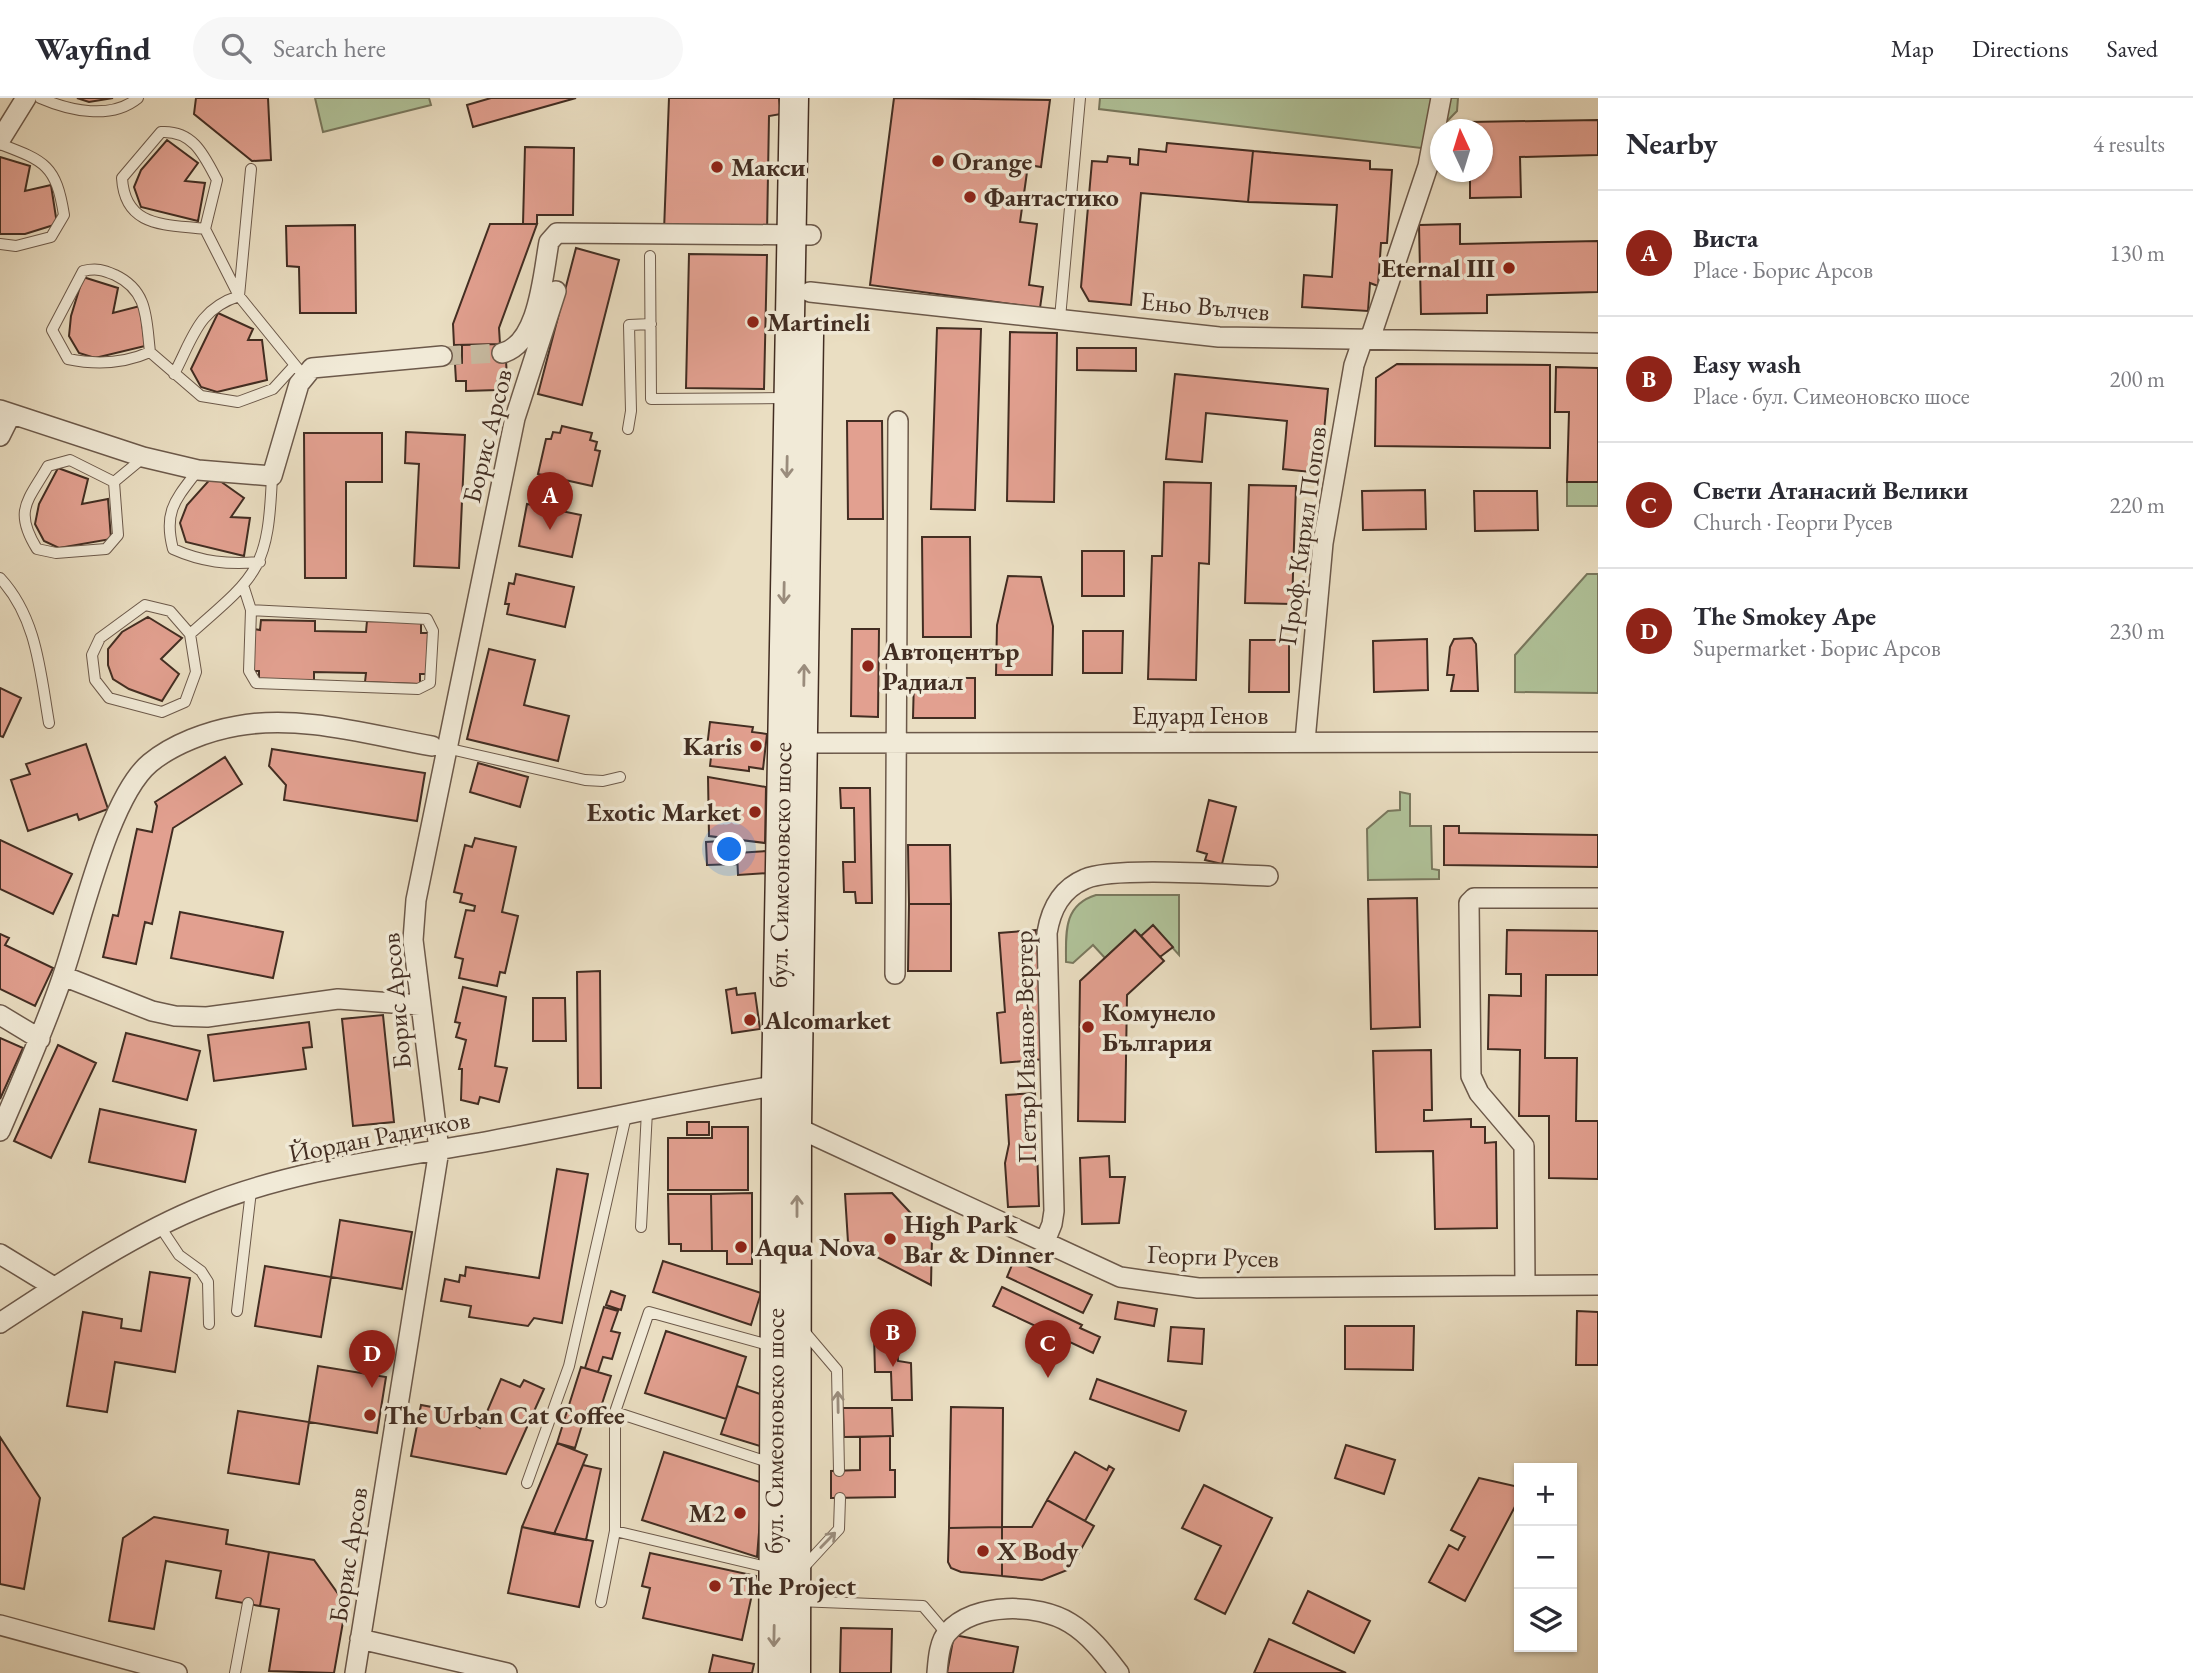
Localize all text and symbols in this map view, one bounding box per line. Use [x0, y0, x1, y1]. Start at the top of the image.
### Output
search box [193, 17, 683, 80]
text: Wayfind [35, 27, 151, 70]
icon: search [217, 29, 255, 67]
text: Search here [273, 31, 386, 65]
text: Map [1891, 33, 1934, 64]
text: Directions [1972, 33, 2069, 64]
text: Saved [2107, 33, 2158, 64]
north arrow [1430, 119, 1493, 182]
text: Nearby [1626, 124, 1718, 163]
text: 4 results [2093, 129, 2165, 159]
place label: Orange [952, 144, 1032, 178]
place label: Макси [731, 150, 806, 184]
marker: Orange [930, 153, 946, 169]
marker: Макси [709, 159, 725, 175]
place label: Фантастико [984, 180, 1119, 214]
marker: Фантастико [962, 189, 978, 205]
text: Виста [1693, 221, 1758, 255]
text: A [1641, 238, 1657, 268]
text: 130 m [2109, 238, 2165, 268]
place label: Eternal III [1381, 251, 1496, 285]
text: Place · Борис Арсов [1693, 255, 1873, 285]
marker: Eternal III [1501, 260, 1517, 276]
street label: Еньо Вълчев [1139, 283, 1271, 329]
place label: Martineli [767, 305, 871, 339]
marker: Martineli [745, 314, 761, 330]
text: Easy wash [1693, 347, 1801, 381]
text: B [1642, 364, 1656, 394]
text: 200 m [2109, 364, 2165, 394]
street label: Борис Арсов [454, 366, 520, 506]
text: Place · бул. Симеоновско шосе [1693, 381, 1970, 411]
street label: Проф. Кирил Попов [1270, 424, 1334, 648]
one-way arrow [780, 455, 793, 478]
pin: A [527, 472, 573, 530]
text: Свети Атанасий Велики [1693, 473, 1968, 507]
text: C [1641, 490, 1657, 520]
text: 220 m [2109, 490, 2165, 520]
text: Church · Георги Русев [1693, 507, 1893, 537]
one-way arrow [777, 581, 791, 604]
text: The Smokey Ape [1693, 599, 1876, 633]
text: D [1640, 616, 1658, 646]
text: 230 m [2109, 616, 2165, 646]
text: Supermarket · Борис Арсов [1693, 633, 1941, 663]
place label: Автоцентър Радиал [881, 634, 1019, 698]
marker: Автоцентър Радиал [860, 658, 876, 674]
one-way arrow [797, 664, 811, 687]
street label: Едуард Генов [1132, 698, 1268, 732]
place label: Karis [683, 729, 742, 763]
marker: Karis [748, 738, 764, 754]
street label: бул. Симеоновско шосе [761, 742, 799, 988]
place label: Exotic Market [587, 795, 741, 829]
marker: Exotic Market [747, 804, 763, 820]
your location [712, 832, 746, 866]
street label: Петър Иванов-Вертер [1006, 930, 1044, 1164]
street label: Борис Арсов [373, 931, 419, 1071]
place label: Комунело България [1102, 995, 1216, 1059]
place label: Alcomarket [763, 1003, 891, 1037]
marker: Alcomarket [742, 1012, 758, 1028]
marker: Комунело България [1080, 1019, 1096, 1035]
street label: Йордан Радичков [285, 1102, 473, 1170]
one-way arrow [790, 1194, 804, 1217]
place label: High Park Bar & Dinner [904, 1207, 1054, 1271]
place label: Aqua Nova [754, 1230, 876, 1264]
marker: High Park Bar & Dinner [882, 1231, 898, 1247]
street label: Георги Русев [1147, 1237, 1279, 1275]
marker: Aqua Nova [733, 1239, 749, 1255]
street label: бул. Симеоновско шосе [757, 1308, 792, 1554]
pin: B [870, 1309, 916, 1367]
pin: C [1025, 1320, 1071, 1378]
pin: D [349, 1330, 395, 1388]
one-way arrow [831, 1391, 845, 1414]
place label: The Urban Cat Coffee [384, 1398, 625, 1432]
marker: The Urban Cat Coffee [362, 1407, 378, 1423]
map controls [1514, 1463, 1577, 1652]
button: + [1514, 1463, 1577, 1526]
street label: Борис Арсов [321, 1485, 375, 1625]
place label: M2 [688, 1496, 726, 1530]
marker: M2 [732, 1505, 748, 1521]
button: − [1514, 1526, 1577, 1589]
one-way arrow [819, 1532, 836, 1549]
place label: X Body [996, 1534, 1079, 1568]
marker: X Body [975, 1543, 991, 1559]
place label: The Project [729, 1569, 856, 1603]
marker: The Project [707, 1578, 723, 1594]
button: layers [1514, 1589, 1577, 1652]
one-way arrow [767, 1624, 780, 1647]

